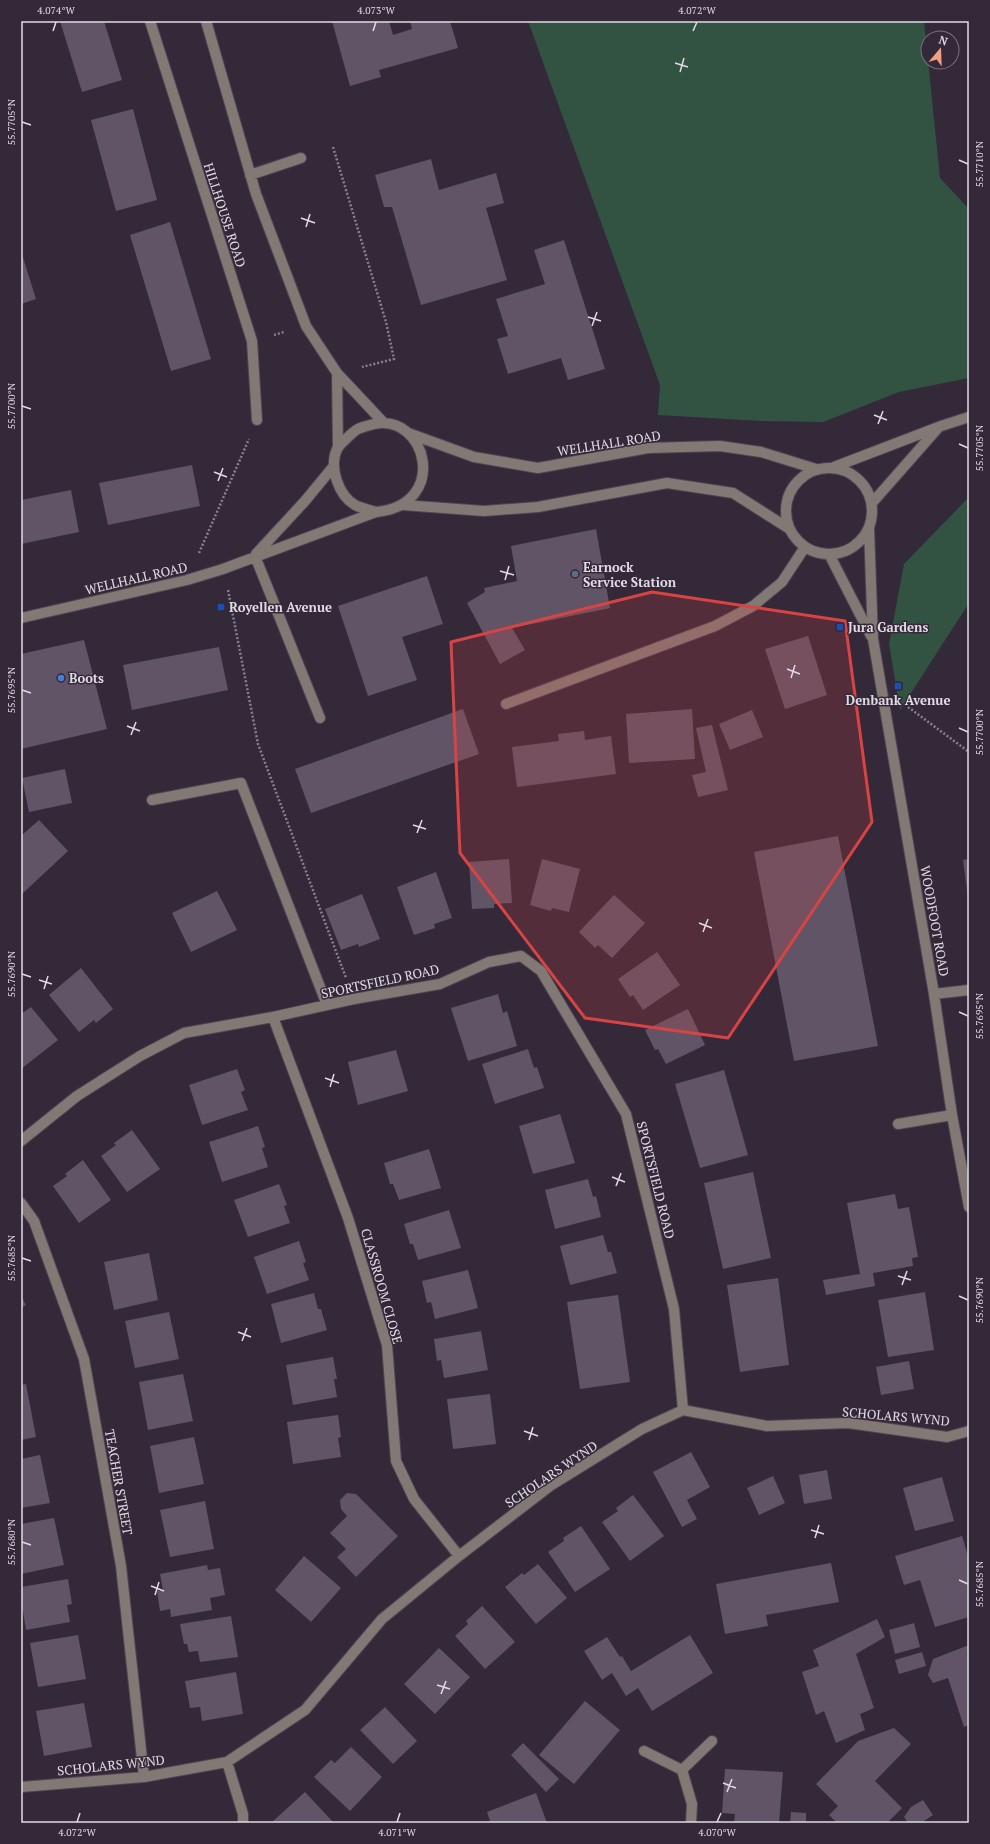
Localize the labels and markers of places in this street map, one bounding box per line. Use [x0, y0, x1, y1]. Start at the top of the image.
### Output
place label: Earnock Service Station [583, 558, 677, 591]
marker: Earnock Service Station [570, 569, 580, 579]
place label: Royellen Avenue [229, 598, 332, 616]
marker: Royellen Avenue [216, 602, 226, 612]
place label: Jura Gardens [848, 618, 928, 636]
marker: Jura Gardens [835, 622, 845, 632]
place label: Boots [69, 669, 104, 687]
marker: Boots [56, 673, 66, 683]
marker: Denbank Avenue [893, 681, 903, 691]
place label: Denbank Avenue [846, 691, 950, 709]

